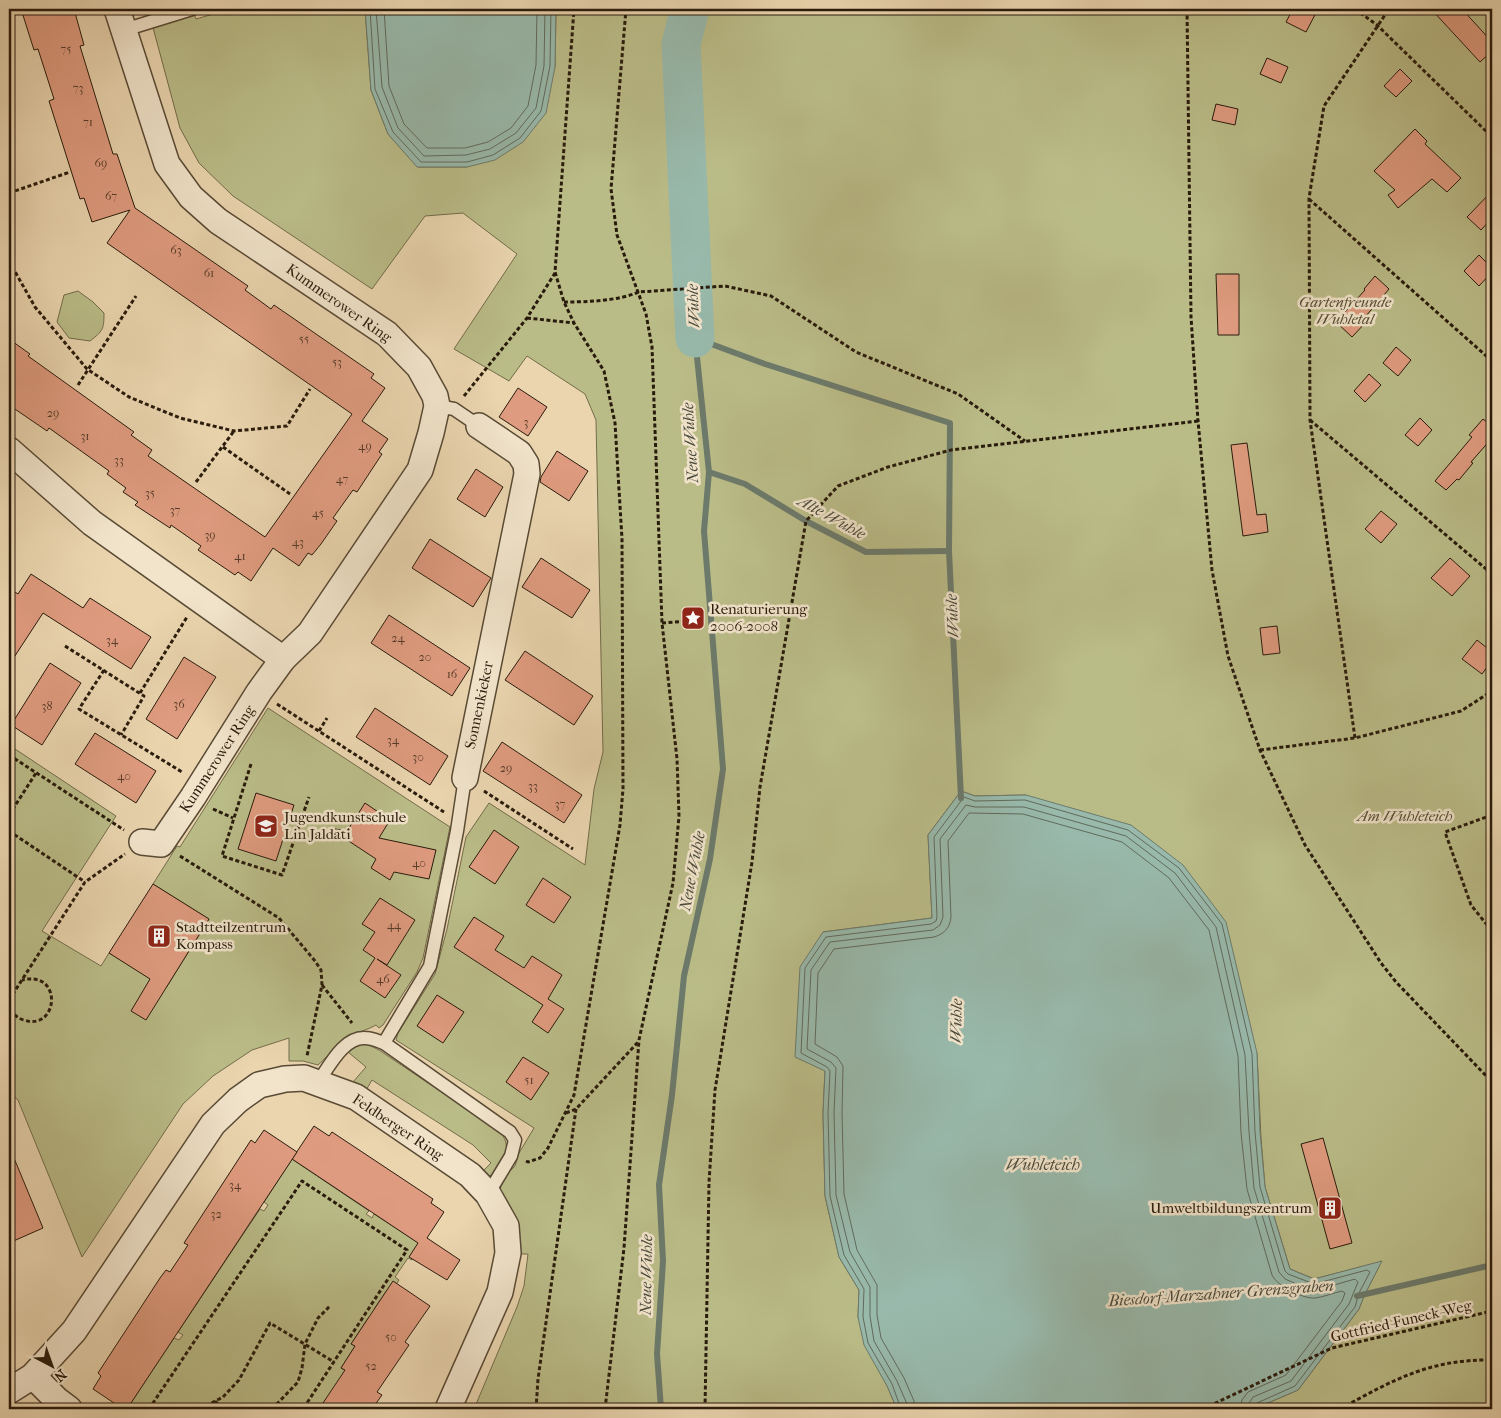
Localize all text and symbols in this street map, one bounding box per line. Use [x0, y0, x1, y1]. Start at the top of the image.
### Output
house number: 75 [61, 42, 71, 56]
house number: 73 [73, 81, 83, 95]
house number: 71 [83, 115, 93, 129]
house number: 69 [95, 156, 107, 170]
house number: 67 [105, 189, 117, 203]
house number: 63 [170, 243, 182, 257]
street label: Kummerower Ring [283, 260, 396, 347]
house number: 61 [204, 266, 214, 280]
water label: Wuhle [682, 283, 704, 328]
park label: Gartenfreunde Wuhletal [1299, 293, 1392, 328]
house number: 55 [299, 332, 309, 346]
house number: 53 [332, 355, 342, 369]
water label: Neue Wuhle [678, 402, 702, 485]
house number: 29 [47, 406, 59, 420]
house number: 3 [524, 415, 529, 429]
house number: 31 [80, 429, 90, 443]
house number: 49 [358, 439, 372, 453]
house number: 33 [114, 453, 124, 467]
house number: 47 [336, 472, 348, 486]
house number: 35 [145, 486, 155, 500]
water label: Alte Wuhle [793, 490, 869, 543]
house number: 37 [170, 503, 181, 517]
house number: 45 [312, 506, 324, 520]
house number: 39 [204, 528, 216, 542]
house number: 43 [292, 535, 304, 549]
house number: 41 [234, 549, 246, 563]
water label: Wuhle [941, 593, 963, 638]
place label: Renaturierung 2006-2008 [710, 600, 808, 635]
place icon: Renaturierung 2006-2008 [680, 605, 706, 631]
house number: 24 [391, 631, 406, 645]
house number: 34 [106, 633, 119, 647]
house number: 20 [419, 650, 431, 664]
street label: Sonnenkieker [461, 659, 497, 751]
house number: 16 [447, 667, 458, 681]
house number: 36 [173, 697, 185, 711]
house number: 38 [42, 699, 52, 713]
street label: Kummerower Ring [175, 701, 259, 816]
house number: 34 [387, 733, 400, 747]
house number: 30 [412, 750, 424, 764]
house number: 29 [500, 761, 512, 775]
house number: 40 [117, 769, 131, 783]
house number: 33 [528, 779, 538, 793]
house number: 37 [555, 797, 566, 811]
park label: Am Wuhleteich [1356, 807, 1453, 825]
place label: Jugendkunstschule Lin Jaldati [283, 808, 407, 843]
school or university icon: Jugendkunstschule Lin Jaldati [253, 813, 279, 839]
water label: Neue Wuhle [675, 829, 709, 913]
house number: 40 [412, 856, 426, 870]
place label: Stadtteilzentrum Kompass [176, 918, 287, 953]
house number: 44 [387, 918, 402, 932]
building icon: Stadtteilzentrum Kompass [146, 923, 172, 949]
house number: 46 [376, 972, 390, 986]
water label: Wuhle [946, 998, 966, 1043]
house number: 51 [524, 1073, 534, 1087]
street label: Feldberger Ring [349, 1090, 448, 1165]
water label: Wuhleteich [1006, 1155, 1080, 1174]
house number: 34 [229, 1178, 242, 1192]
building icon: Umweltbildungszentrum [1317, 1195, 1343, 1221]
place label: Umweltbildungszentrum [1150, 1199, 1313, 1217]
house number: 32 [210, 1207, 222, 1221]
water label: Neue Wuhle [636, 1234, 656, 1316]
water label: Biesdorf-Marzahner Grenzgraben [1107, 1276, 1334, 1310]
street label: Gottfried-Funeck-Weg [1329, 1296, 1474, 1346]
house number: 50 [385, 1330, 397, 1344]
north arrow [28, 1340, 78, 1390]
house number: 52 [365, 1359, 377, 1373]
text: N [50, 1366, 70, 1386]

